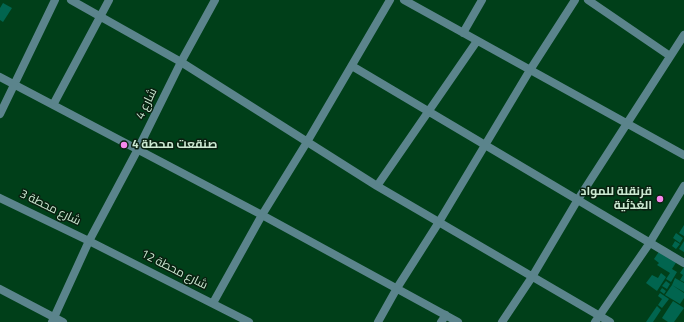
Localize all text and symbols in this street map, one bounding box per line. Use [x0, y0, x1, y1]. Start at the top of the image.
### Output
street label: شارع 4 [133, 86, 161, 122]
place label: صنقعت محطة 4 [132, 138, 217, 152]
marker: صنقعت محطة 4 [119, 140, 129, 150]
place label: قرنقلة للمواد الغذئية [581, 185, 652, 213]
street label: شارع محطة 3 [17, 187, 83, 229]
marker: قرنقلة للمواد الغذئية [655, 194, 665, 204]
street label: شارع محطة 12 [138, 247, 210, 293]

